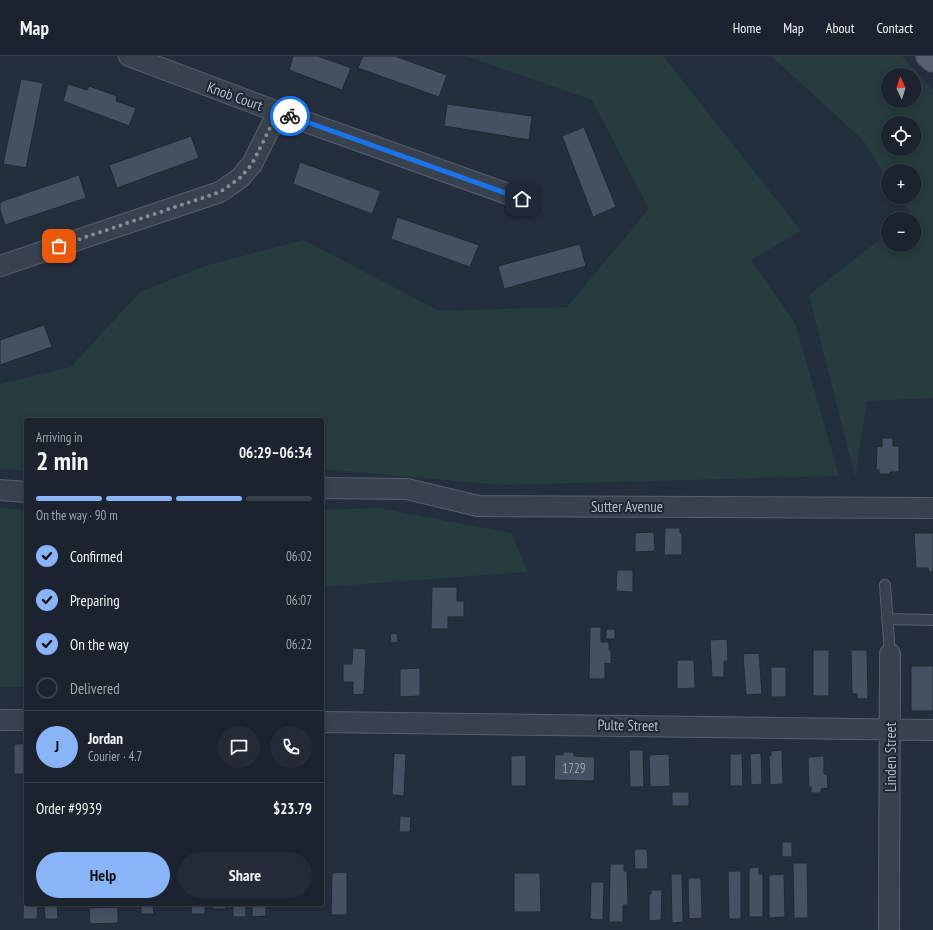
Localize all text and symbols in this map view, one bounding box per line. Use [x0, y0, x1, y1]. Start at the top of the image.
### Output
text: Map [20, 16, 49, 40]
text: Home [733, 19, 761, 37]
text: Map [783, 19, 804, 37]
text: About [826, 19, 855, 37]
text: Contact [877, 19, 913, 37]
north arrow [881, 68, 921, 108]
map controls [881, 68, 921, 252]
street label: Knob Court [205, 77, 265, 115]
courier [270, 96, 310, 136]
icon: bike [279, 105, 301, 127]
button: locate [881, 116, 921, 156]
button: + [881, 164, 921, 204]
pin [505, 182, 539, 216]
icon: home [511, 188, 533, 210]
button: − [881, 212, 921, 252]
pin [42, 229, 76, 263]
icon: bag [48, 235, 70, 257]
text: Arriving in [36, 429, 83, 446]
text: 06:29–06:34 [239, 443, 312, 462]
text: 2 min [36, 444, 89, 477]
street label: Sutter Avenue [591, 497, 663, 516]
text: On the way · 90 m [36, 507, 118, 524]
icon: check [36, 545, 58, 567]
text: Confirmed [70, 547, 123, 566]
text: 06:02 [286, 548, 312, 565]
icon: check [36, 589, 58, 611]
text: Preparing [70, 591, 120, 610]
text: 06:07 [286, 592, 312, 609]
icon: check [36, 633, 58, 655]
text: On the way [70, 635, 129, 654]
text: 06:22 [286, 636, 312, 653]
text: Delivered [70, 679, 120, 698]
street label: Pulte Street [597, 715, 659, 735]
street label: Linden Street [881, 722, 900, 792]
button: chat [218, 726, 260, 768]
button: phone [270, 726, 312, 768]
text: Jordan [88, 729, 123, 748]
text: J [55, 737, 59, 756]
text: Courier · 4.7 [88, 748, 142, 765]
house number: 1729 [562, 760, 586, 777]
text: Order #9939 [36, 799, 102, 818]
text: $23.79 [273, 799, 312, 818]
button: Help [36, 852, 170, 898]
button: Share [178, 852, 312, 898]

